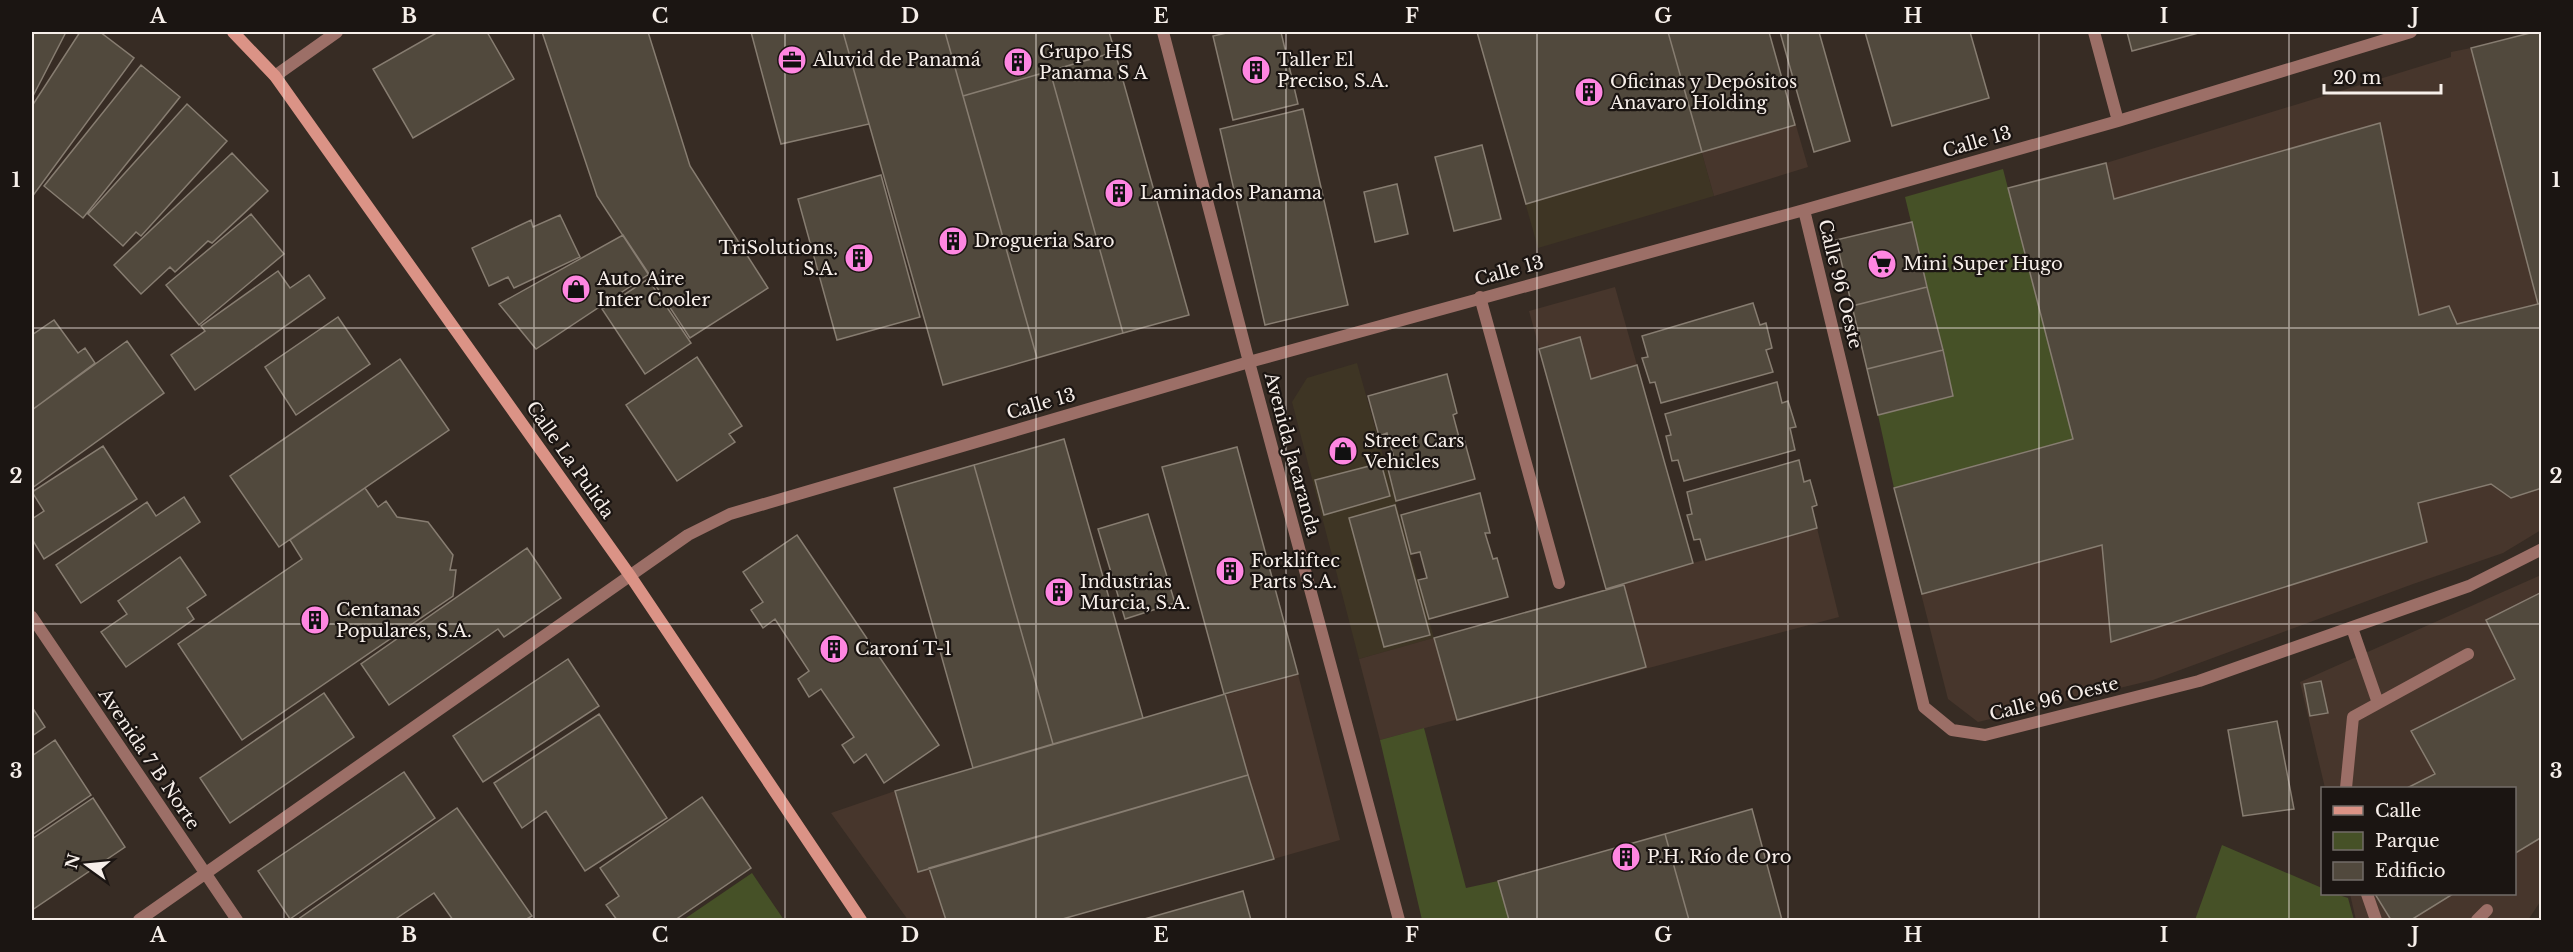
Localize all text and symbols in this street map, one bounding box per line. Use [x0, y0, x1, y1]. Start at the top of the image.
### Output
text: A [149, 4, 167, 28]
text: B [401, 4, 417, 28]
text: C [652, 4, 668, 28]
text: D [901, 4, 919, 28]
text: E [1153, 4, 1169, 28]
text: F [1405, 4, 1419, 28]
text: G [1654, 4, 1672, 28]
text: H [1904, 4, 1923, 28]
text: I [2160, 4, 2168, 28]
text: J [2407, 4, 2419, 28]
place label: Grupo HS Panama S A [1039, 41, 1149, 84]
office icon: Aluvid de Panamá [776, 44, 808, 76]
building icon: Grupo HS Panama S A [1002, 46, 1034, 78]
place label: Aluvid de Panamá [812, 49, 981, 71]
place label: Taller El Preciso, S.A. [1277, 49, 1389, 92]
building icon: Taller El Preciso, S.A. [1240, 54, 1272, 86]
scale bar [2324, 57, 2441, 95]
text: 20 m [2333, 67, 2381, 89]
place label: Oficinas y Depósitos Anavaro Holding [1609, 71, 1797, 114]
building icon: Oficinas y Depósitos Anavaro Holding [1573, 76, 1605, 108]
street label: Calle 13 [1940, 122, 2014, 162]
text: 1 [12, 168, 21, 192]
text: 1 [2552, 168, 2561, 192]
building icon: Laminados Panama [1103, 177, 1135, 209]
place label: Laminados Panama [1140, 182, 1322, 204]
street label: Calle 96 Oeste [1813, 217, 1867, 351]
building icon: Drogueria Saro [937, 225, 969, 257]
place label: Drogueria Saro [974, 230, 1115, 252]
place label: TriSolutions, S.A. [719, 237, 838, 280]
building icon: TriSolutions, S.A. [843, 242, 875, 274]
supermarket icon: Mini Super Hugo [1866, 248, 1898, 280]
street label: Calle 13 [1472, 251, 1546, 291]
place label: Mini Super Hugo [1903, 253, 2063, 275]
place label: Auto Aire Inter Cooler [596, 268, 710, 311]
shop icon: Auto Aire Inter Cooler [560, 273, 592, 305]
street label: Avenida Jacaranda [1259, 369, 1324, 538]
street label: Calle 13 [1004, 384, 1078, 424]
street label: Calle La Pulida [521, 397, 619, 523]
place label: Street Cars Vehicles [1363, 430, 1464, 473]
shop icon: Street Cars Vehicles [1327, 435, 1359, 467]
text: 2 [9, 464, 23, 488]
text: 2 [2549, 464, 2563, 488]
place label: Forkliftec Parts S.A. [1251, 550, 1340, 593]
building icon: Forkliftec Parts S.A. [1214, 555, 1246, 587]
place label: Industrias Murcia, S.A. [1080, 571, 1191, 614]
building icon: Industrias Murcia, S.A. [1043, 576, 1075, 608]
place label: Centanas Populares, S.A. [336, 599, 472, 642]
building icon: Centanas Populares, S.A. [299, 604, 331, 636]
building icon: Caroní T-1 [818, 633, 850, 665]
place label: Caroní T-1 [855, 638, 952, 660]
street label: Calle 96 Oeste [1987, 672, 2121, 726]
street label: Avenida 7 B Norte [93, 683, 204, 834]
text: 3 [10, 759, 22, 783]
text: 3 [2550, 759, 2562, 783]
legend [2321, 787, 2516, 895]
text: Calle [2375, 800, 2421, 822]
text: Parque [2375, 830, 2440, 852]
north arrow [57, 835, 117, 895]
building icon: P.H. Río de Oro [1610, 841, 1642, 873]
place label: P.H. Río de Oro [1647, 846, 1791, 868]
text: N [61, 851, 84, 871]
text: Edificio [2375, 860, 2446, 882]
text: A [149, 923, 167, 947]
text: B [401, 923, 417, 947]
text: C [652, 923, 668, 947]
text: D [901, 923, 919, 947]
text: E [1153, 923, 1169, 947]
text: F [1405, 923, 1419, 947]
text: G [1654, 923, 1672, 947]
text: H [1904, 923, 1923, 947]
text: I [2160, 923, 2168, 947]
text: J [2407, 923, 2419, 947]

